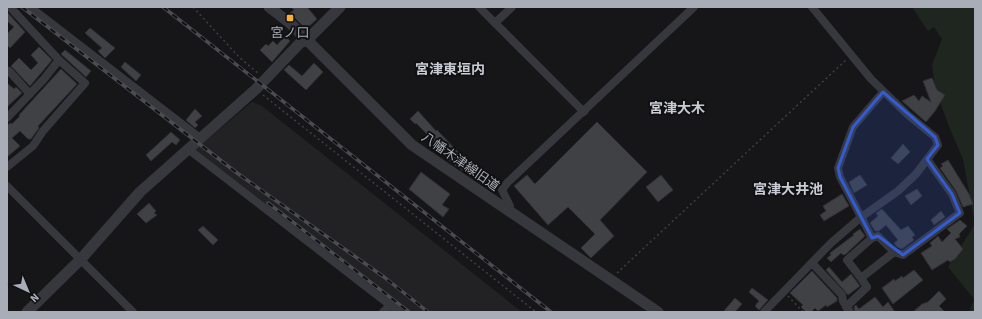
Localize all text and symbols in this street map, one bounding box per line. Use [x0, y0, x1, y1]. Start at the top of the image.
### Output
marker: 宮ノ口 [285, 13, 295, 23]
place label: 宮ノ口 [270, 24, 310, 42]
district label: 宮津東垣内 [415, 60, 485, 80]
district label: 宮津大木 [649, 99, 705, 119]
street label: 八幡木津線旧道 [418, 128, 503, 195]
district label: 宮津大井池 [753, 180, 823, 200]
north arrow [8, 271, 48, 311]
text: N [27, 290, 42, 306]

